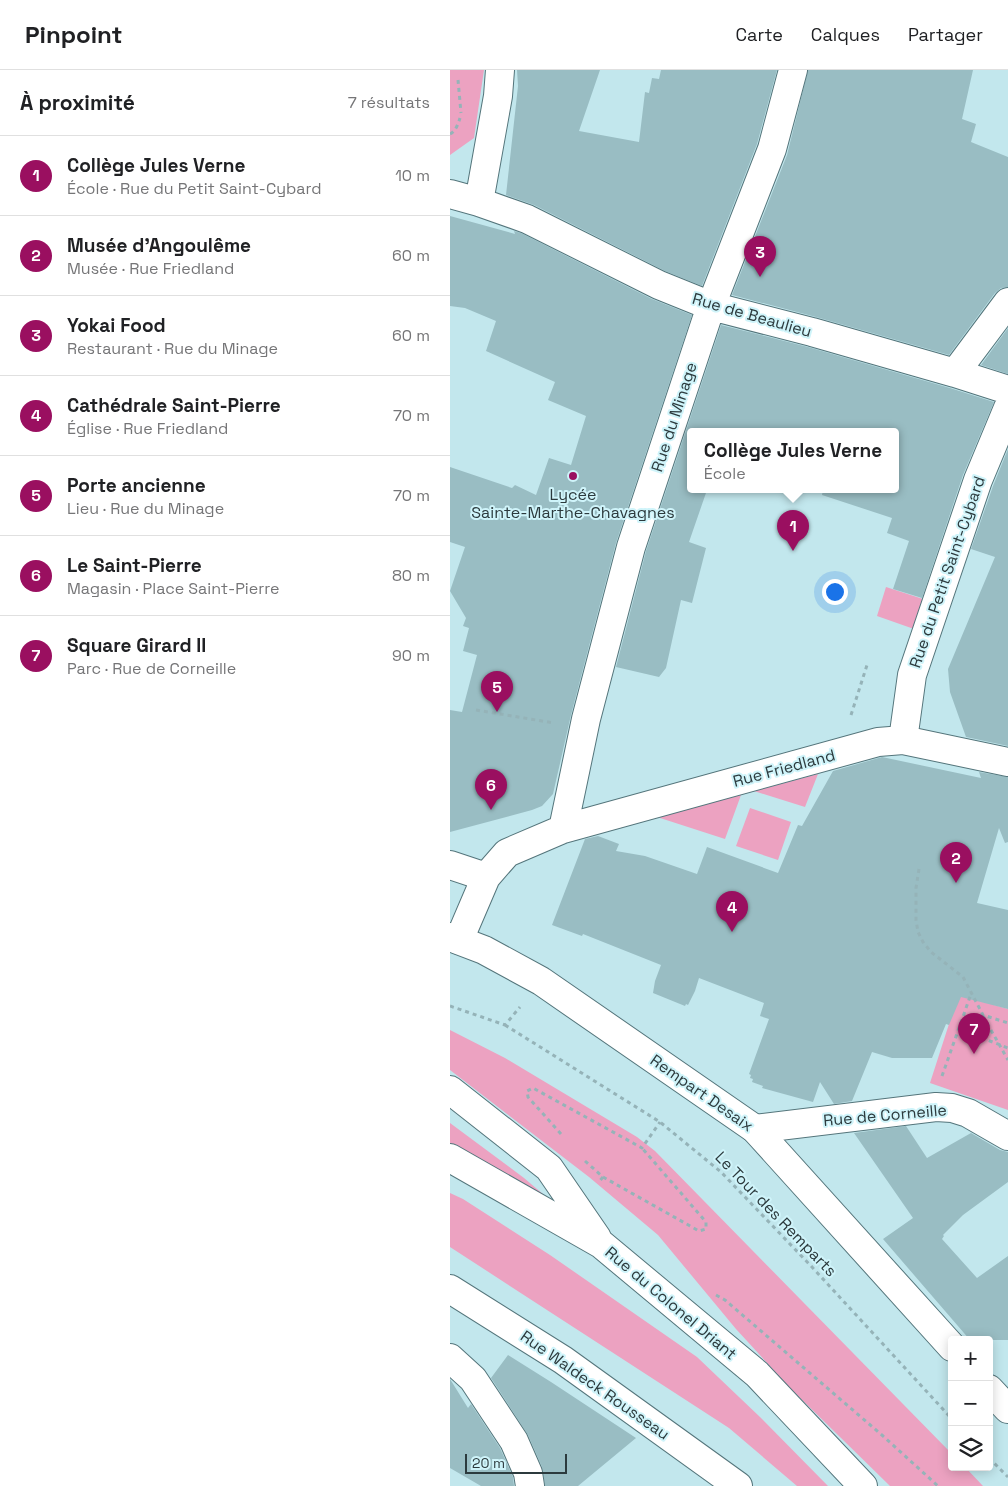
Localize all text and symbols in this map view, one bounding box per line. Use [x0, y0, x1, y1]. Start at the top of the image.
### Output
text: Pinpoint [25, 19, 122, 50]
text: Carte [736, 23, 783, 46]
text: Calques [811, 23, 880, 46]
text: Partager [908, 23, 983, 46]
text: À proximité [20, 89, 135, 116]
text: 7 résultats [348, 92, 430, 113]
text: Collège Jules Verne [67, 153, 245, 178]
text: 1 [32, 165, 40, 186]
text: 10 m [395, 165, 430, 186]
text: École · Rue du Petit Saint-Cybard [67, 178, 322, 199]
text: Musée d'Angoulême [67, 233, 251, 258]
pin: 3 [744, 236, 776, 277]
text: 2 [31, 245, 41, 266]
text: 60 m [392, 245, 430, 266]
text: Musée · Rue Friedland [67, 258, 234, 279]
street label: Rue de Beaulieu [690, 288, 814, 342]
text: Yokai Food [67, 313, 166, 338]
text: 3 [31, 325, 41, 346]
text: 60 m [392, 325, 430, 346]
text: Restaurant · Rue du Minage [67, 338, 278, 359]
street label: Rue du Minage [646, 360, 702, 474]
text: Cathédrale Saint-Pierre [67, 393, 281, 418]
text: 4 [31, 405, 41, 426]
text: 70 m [393, 405, 430, 426]
text: Église · Rue Friedland [67, 418, 228, 439]
popup [687, 428, 899, 493]
text: Collège Jules Verne [704, 438, 882, 463]
text: École [704, 463, 746, 484]
marker: Lycée Sainte-Marthe-Chavagnes [567, 470, 579, 482]
text: Porte ancienne [67, 473, 206, 498]
street label: Rue du Petit Saint-Cybard [904, 473, 990, 671]
place label: Lycée Sainte-Marthe-Chavagnes [471, 484, 675, 523]
text: 5 [31, 485, 41, 506]
text: 70 m [393, 485, 430, 506]
text: Lieu · Rue du Minage [67, 498, 224, 519]
pin: 1 [777, 510, 809, 551]
text: Le Saint-Pierre [67, 553, 202, 578]
text: 6 [31, 565, 41, 586]
text: 80 m [392, 565, 430, 586]
text: Magasin · Place Saint-Pierre [67, 578, 279, 599]
your location [822, 579, 848, 605]
text: Square Girard II [67, 633, 206, 658]
text: 7 [32, 645, 40, 666]
text: 90 m [392, 645, 430, 666]
text: Parc · Rue de Corneille [67, 658, 236, 679]
pin: 5 [481, 671, 513, 712]
street label: Rue Friedland [731, 744, 837, 792]
pin: 6 [475, 769, 507, 810]
pin: 2 [940, 842, 972, 883]
pin: 4 [716, 891, 748, 932]
pin: 7 [958, 1013, 990, 1054]
street label: Rempart Desaix [646, 1050, 758, 1136]
street label: Rue de Corneille [822, 1099, 948, 1131]
street label: Le Tour des Remparts [711, 1147, 841, 1281]
street label: Rue du Colonel Driant [601, 1242, 741, 1364]
street label: Rue Waldeck Rousseau [516, 1326, 674, 1444]
map controls [948, 1336, 993, 1471]
button: + [948, 1336, 993, 1381]
button: − [948, 1381, 993, 1426]
button: layers [948, 1426, 993, 1471]
scale bar [465, 1451, 568, 1474]
text: 20 m [472, 1454, 505, 1472]

